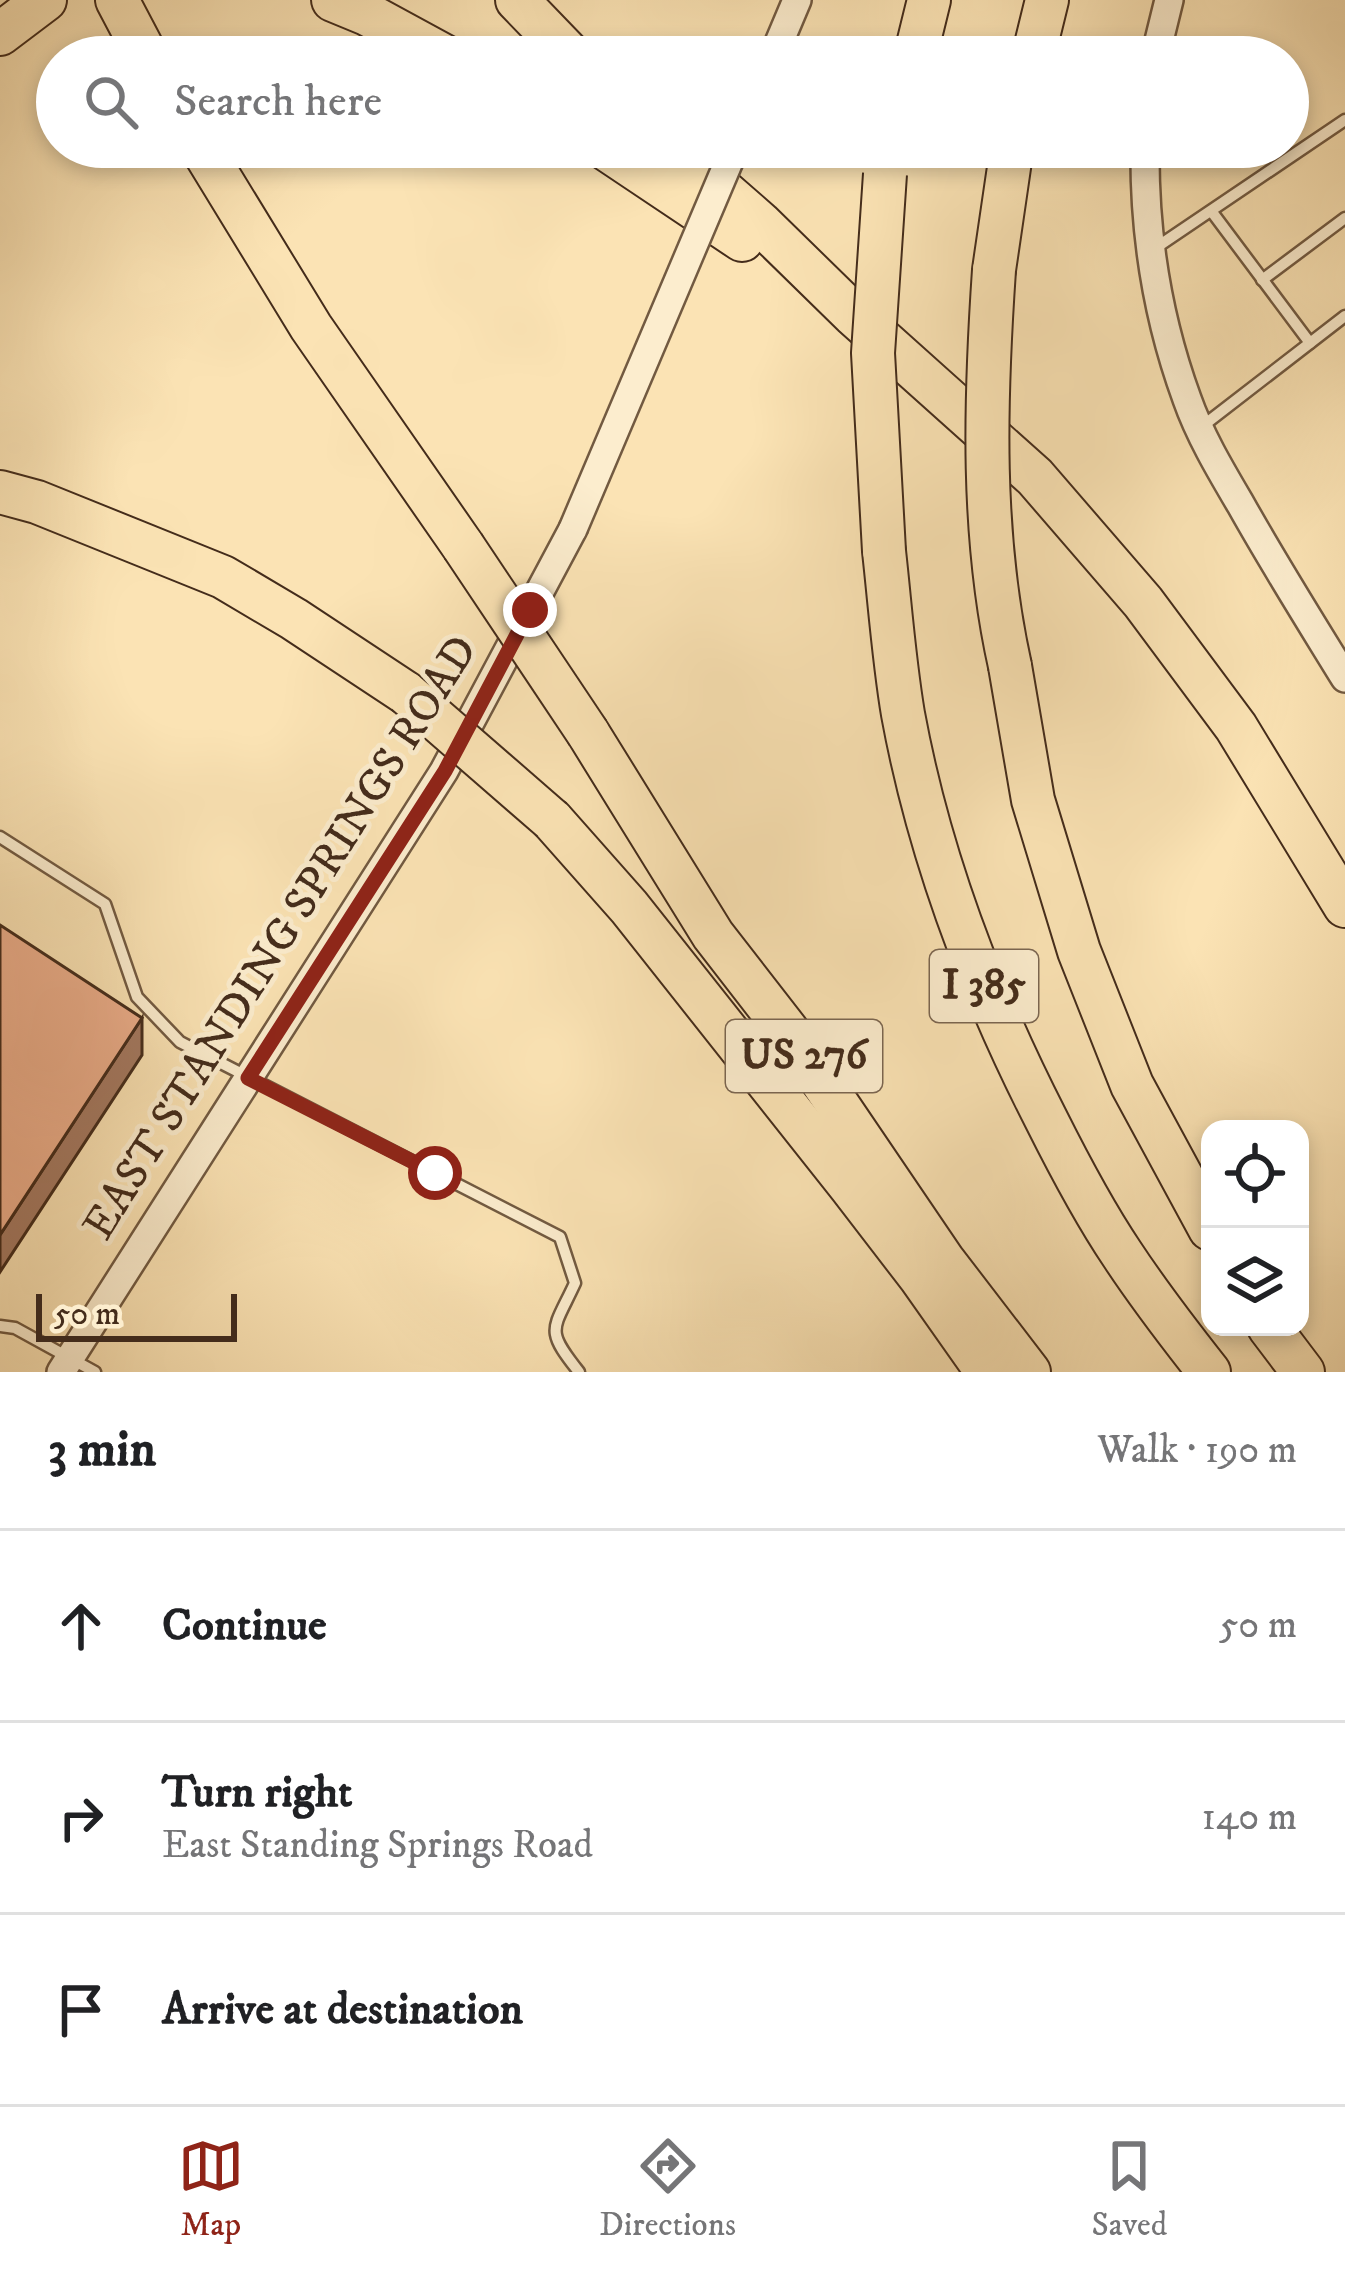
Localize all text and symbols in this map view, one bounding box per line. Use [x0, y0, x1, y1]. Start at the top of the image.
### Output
search box [36, 36, 1309, 168]
icon: search [78, 69, 144, 135]
text: Search here [174, 74, 382, 130]
route end [503, 583, 557, 637]
street label: EAST STANDING SPRINGS ROAD [71, 626, 491, 1250]
road number: I 385 [930, 950, 1038, 1022]
road number: US 276 [726, 1020, 882, 1092]
map controls [1201, 1120, 1309, 1336]
button: locate [1201, 1120, 1309, 1228]
route start [408, 1146, 462, 1200]
button: layers [1201, 1228, 1309, 1336]
scale bar [36, 1288, 237, 1341]
text: 50 m [54, 1294, 120, 1335]
text: 3 min [48, 1418, 156, 1482]
text: Walk · 190 m [1098, 1426, 1297, 1475]
icon: ahead [48, 1593, 114, 1659]
text: Continue [162, 1598, 327, 1654]
text: 50 m [1219, 1601, 1297, 1650]
text: Turn right [162, 1765, 352, 1821]
icon: right [48, 1785, 114, 1851]
text: 140 m [1202, 1793, 1297, 1842]
text: East Standing Springs Road [162, 1821, 593, 1870]
icon: arrive [48, 1977, 114, 2043]
text: Arrive at destination [162, 1982, 523, 2038]
tab: Map [178, 2133, 244, 2246]
tab: Directions [599, 2133, 736, 2246]
tab: Saved [1091, 2133, 1167, 2246]

